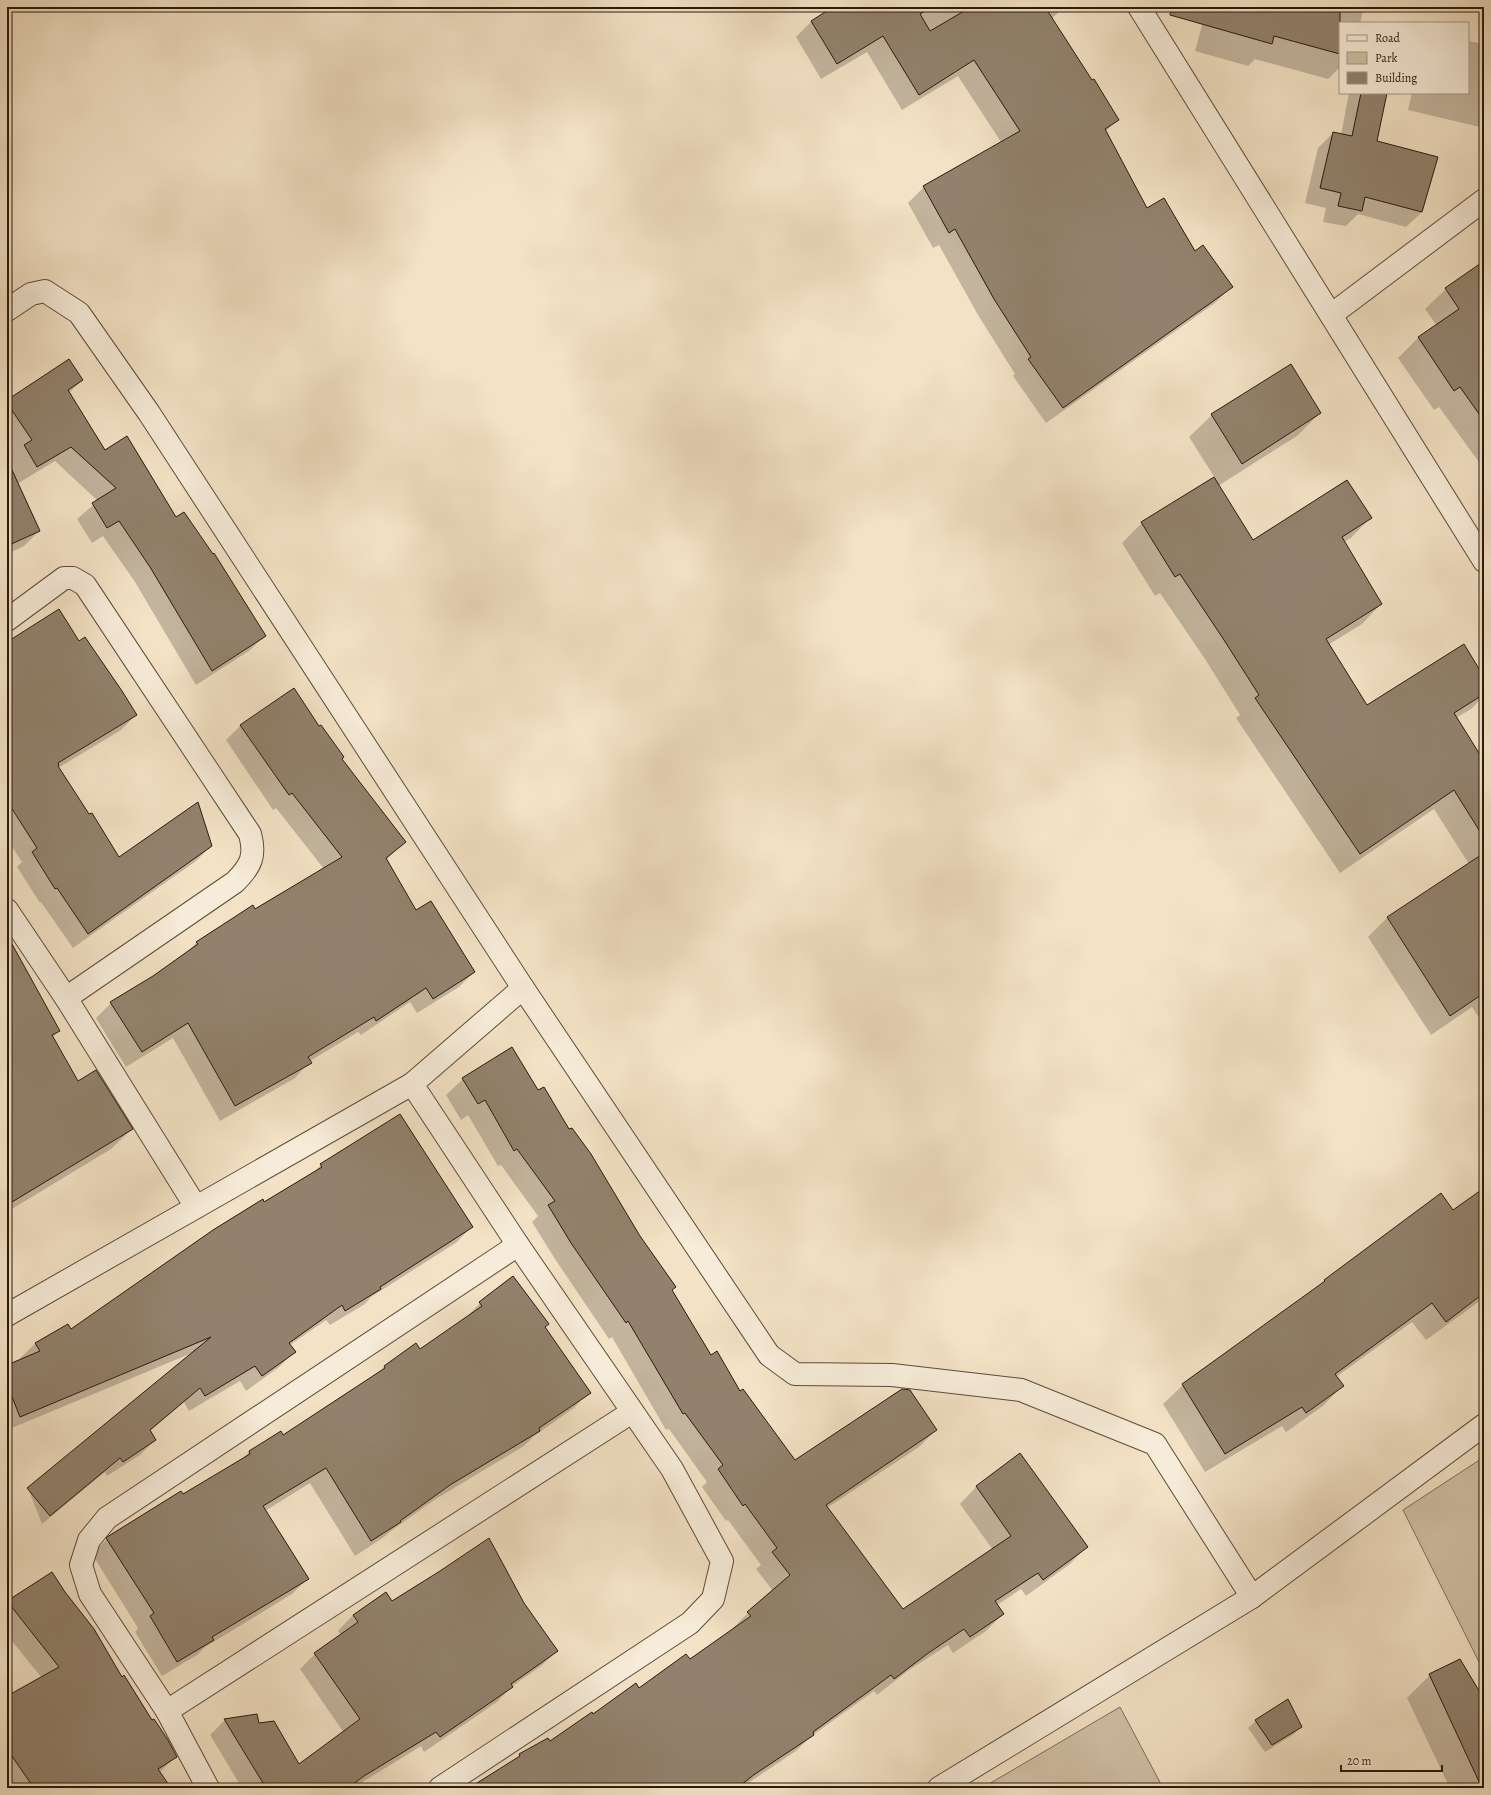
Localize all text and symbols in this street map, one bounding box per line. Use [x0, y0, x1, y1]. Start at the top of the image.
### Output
legend [1339, 22, 1469, 94]
text: Road [1375, 30, 1401, 46]
text: Park [1375, 50, 1398, 66]
text: Building [1375, 70, 1417, 86]
scale bar [1341, 1747, 1442, 1773]
text: 20 m [1347, 1753, 1371, 1769]

